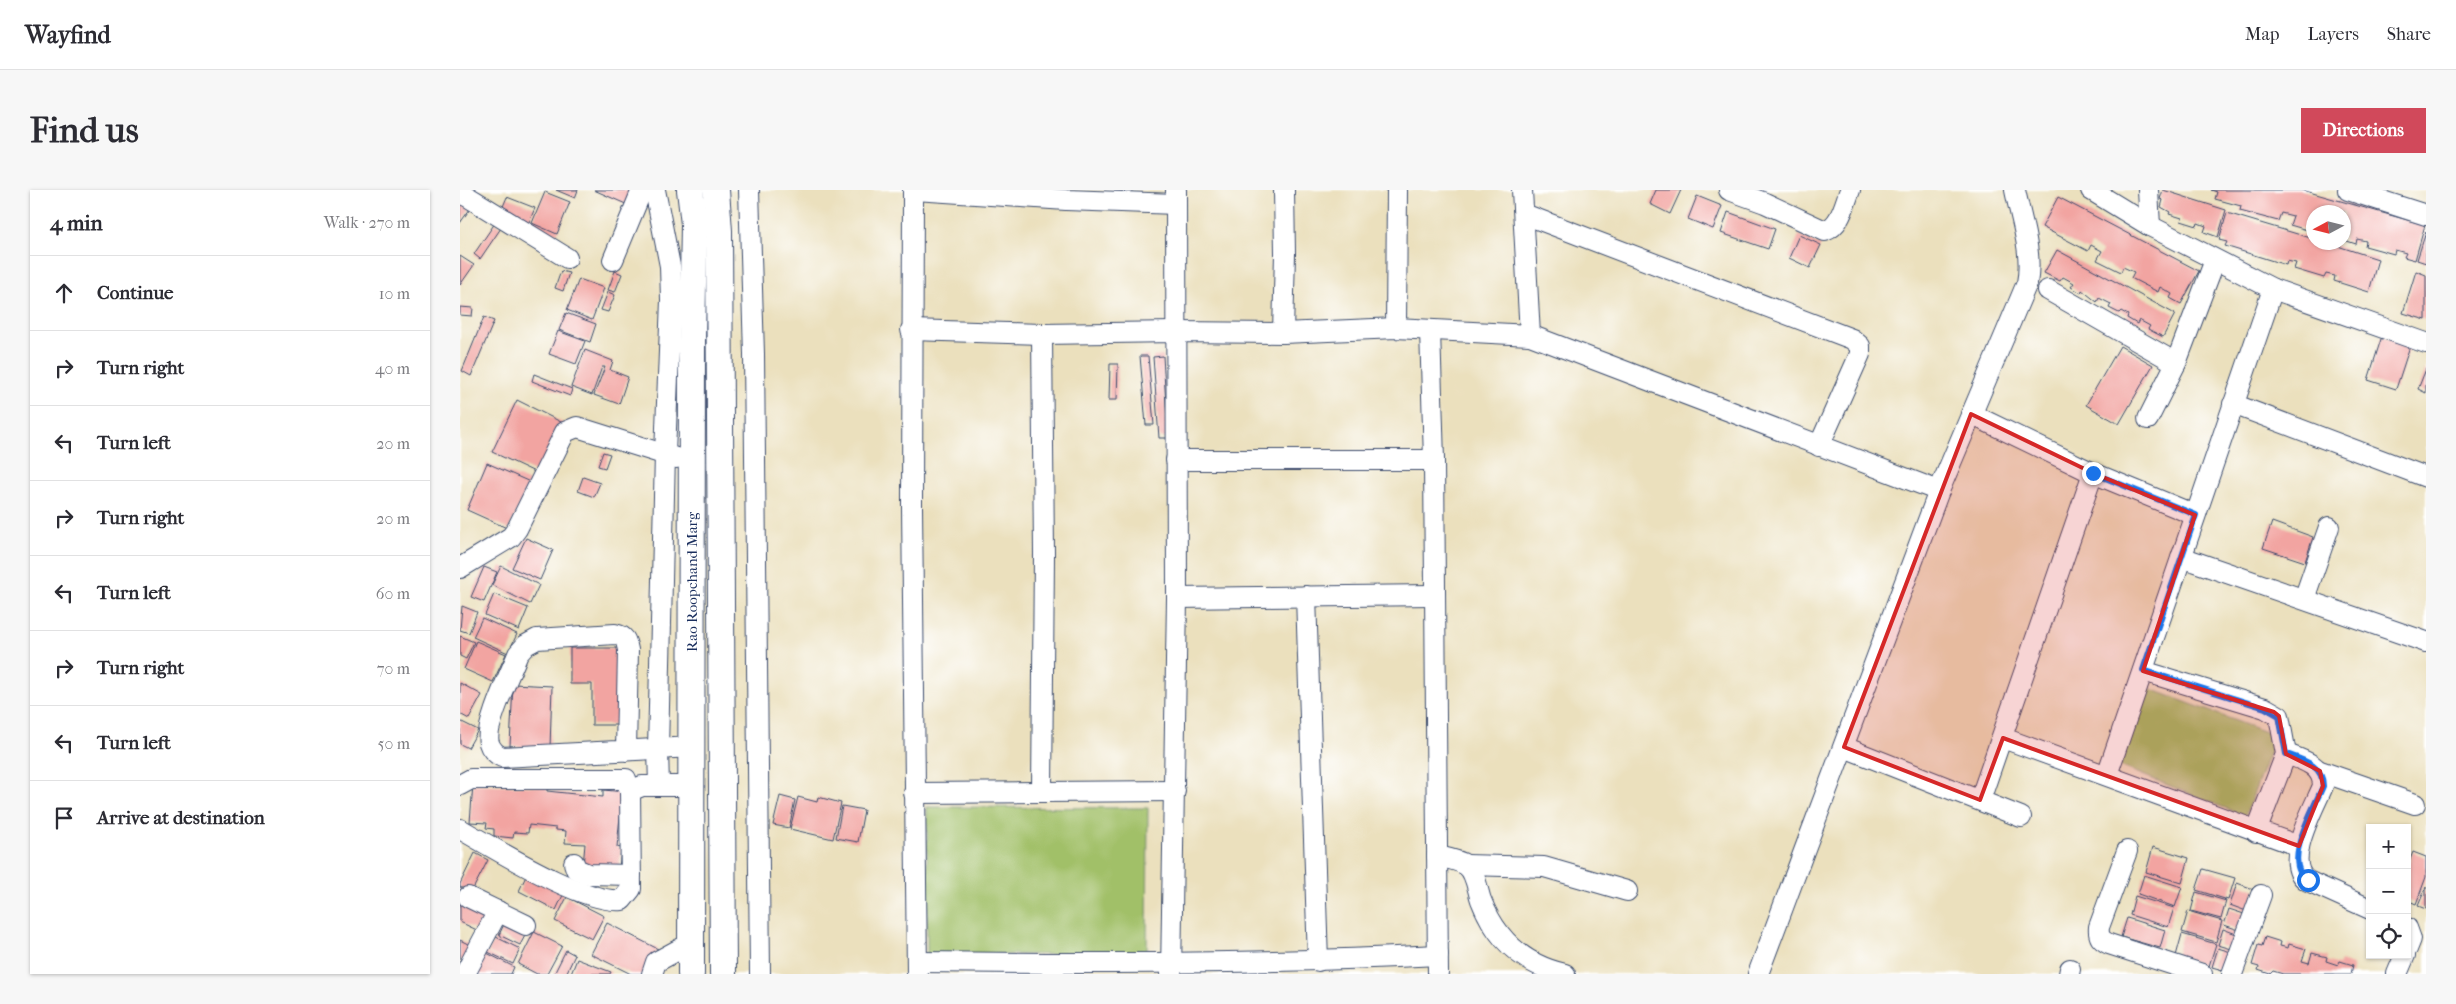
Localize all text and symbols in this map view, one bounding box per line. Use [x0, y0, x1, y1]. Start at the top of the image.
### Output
text: Wayfind [25, 21, 111, 49]
text: Map [2245, 24, 2279, 45]
text: Layers [2307, 24, 2359, 45]
text: Share [2387, 24, 2431, 45]
button: Directions [2301, 108, 2426, 153]
text: Find us [30, 110, 139, 151]
north arrow [2306, 205, 2351, 250]
text: 4 min [50, 211, 103, 235]
text: Walk · 270 m [324, 213, 410, 232]
icon: ahead [50, 279, 78, 307]
text: Continue [97, 282, 173, 304]
text: 10 m [379, 284, 410, 303]
icon: right [50, 354, 78, 382]
text: Turn right [97, 357, 184, 379]
text: 40 m [375, 359, 410, 378]
icon: left [50, 429, 78, 457]
text: Turn left [97, 432, 171, 454]
text: 20 m [376, 434, 410, 453]
route end [2082, 462, 2105, 485]
icon: right [50, 504, 78, 532]
text: Turn right [97, 507, 184, 529]
text: 20 m [376, 509, 410, 528]
street label: Rao Roopchand Marg [683, 511, 701, 652]
icon: left [50, 579, 78, 607]
text: Turn left [97, 582, 171, 604]
text: 60 m [376, 584, 410, 603]
icon: right [50, 654, 78, 682]
text: Turn right [97, 657, 184, 679]
text: 70 m [377, 659, 410, 678]
icon: left [50, 729, 78, 757]
text: Turn left [97, 732, 171, 754]
text: 50 m [378, 734, 410, 753]
icon: arrive [50, 804, 78, 832]
text: Arrive at destination [97, 807, 265, 829]
map controls [2366, 824, 2411, 959]
button: + [2366, 824, 2411, 869]
route start [2297, 869, 2320, 892]
button: − [2366, 869, 2411, 914]
button: locate [2366, 914, 2411, 959]

